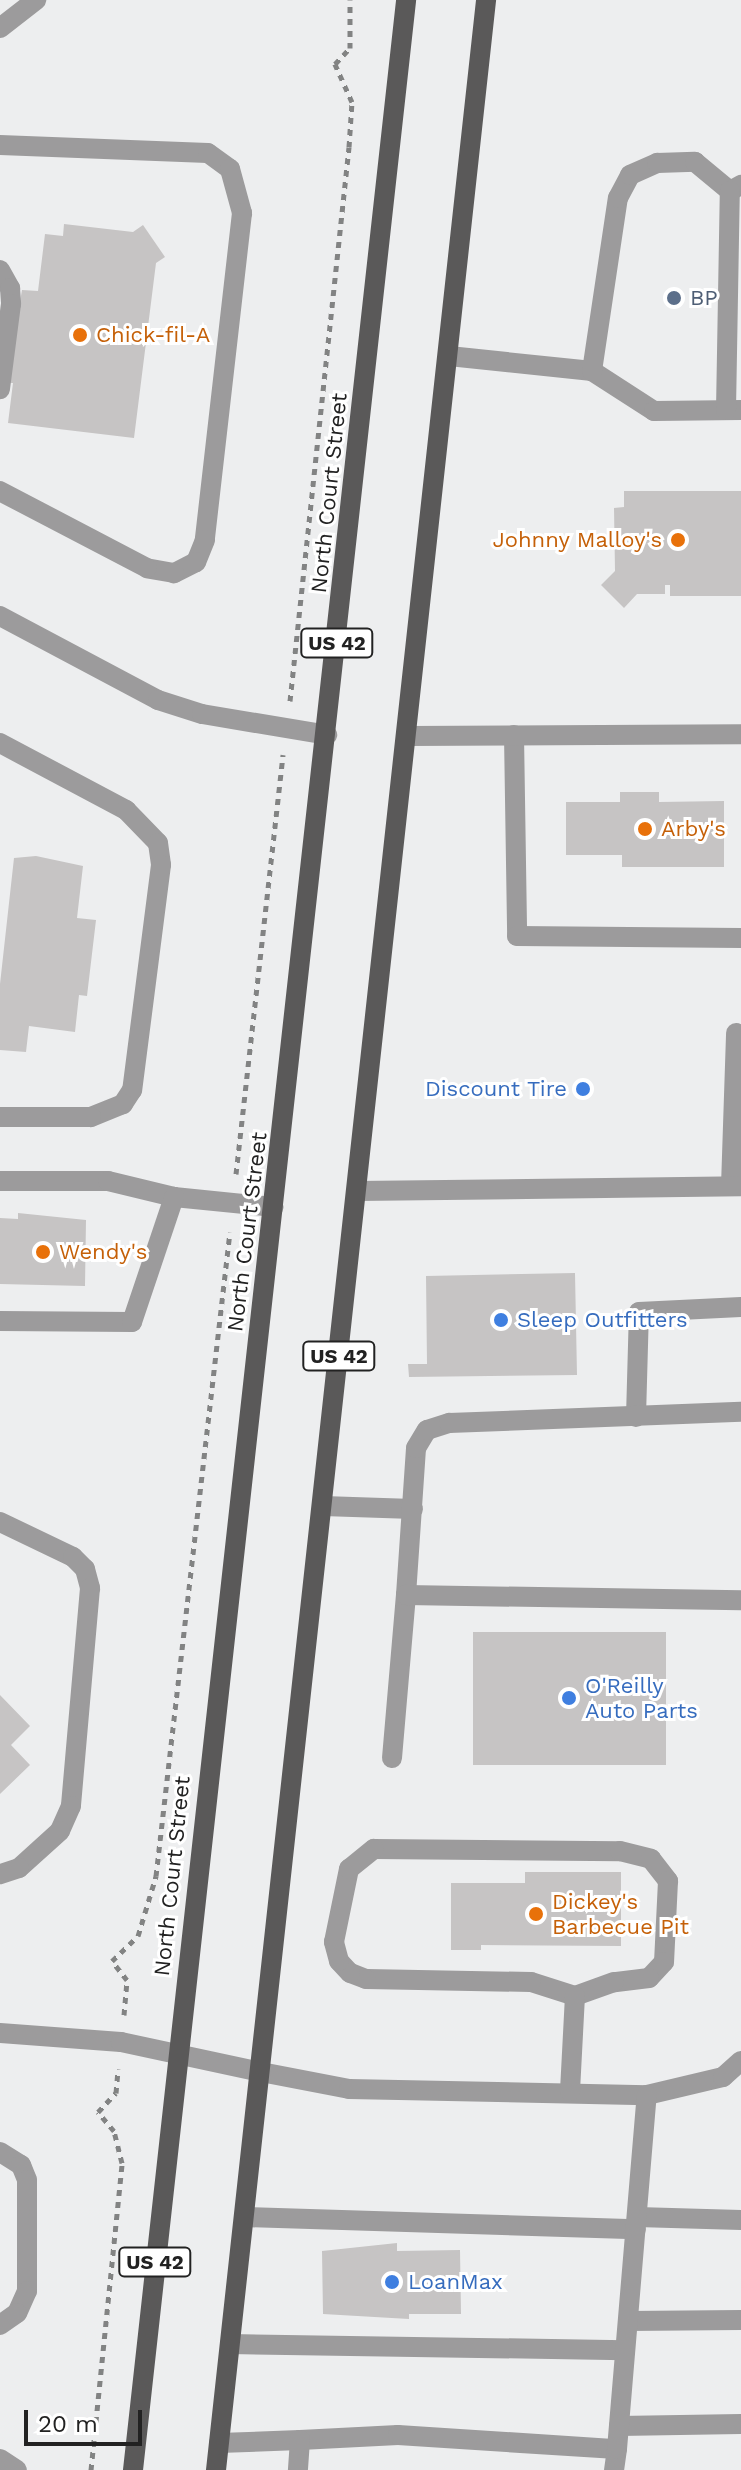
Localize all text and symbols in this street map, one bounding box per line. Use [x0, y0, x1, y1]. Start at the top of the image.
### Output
place label: BP [690, 285, 718, 311]
marker: BP [665, 289, 683, 307]
place label: Chick-fil-A [96, 322, 210, 348]
marker: Chick-fil-A [71, 326, 89, 344]
street label: North Court Street [305, 392, 353, 594]
place label: Johnny Malloy's [492, 527, 662, 553]
marker: Johnny Malloy's [669, 531, 687, 549]
road number: US 42 [299, 627, 375, 659]
place label: Arby's [661, 816, 726, 842]
marker: Arby's [636, 820, 654, 838]
place label: Discount Tire [424, 1076, 567, 1102]
marker: Discount Tire [574, 1080, 592, 1098]
street label: North Court Street [222, 1131, 272, 1333]
place label: Wendy's [59, 1239, 147, 1265]
marker: Wendy's [34, 1243, 52, 1261]
place label: Sleep Outfitters [517, 1307, 688, 1333]
marker: Sleep Outfitters [492, 1311, 510, 1329]
road number: US 42 [301, 1340, 377, 1372]
place label: O'Reilly Auto Parts [585, 1672, 698, 1724]
marker: O'Reilly Auto Parts [560, 1689, 578, 1707]
street label: North Court Street [148, 1775, 196, 1977]
place label: Dickey's Barbecue Pit [552, 1888, 689, 1940]
marker: Dickey's Barbecue Pit [527, 1905, 545, 1923]
road number: US 42 [117, 2246, 193, 2278]
place label: LoanMax [408, 2269, 503, 2295]
marker: LoanMax [383, 2273, 401, 2291]
scale bar [28, 2394, 146, 2444]
text: 20 m [38, 2410, 98, 2438]

